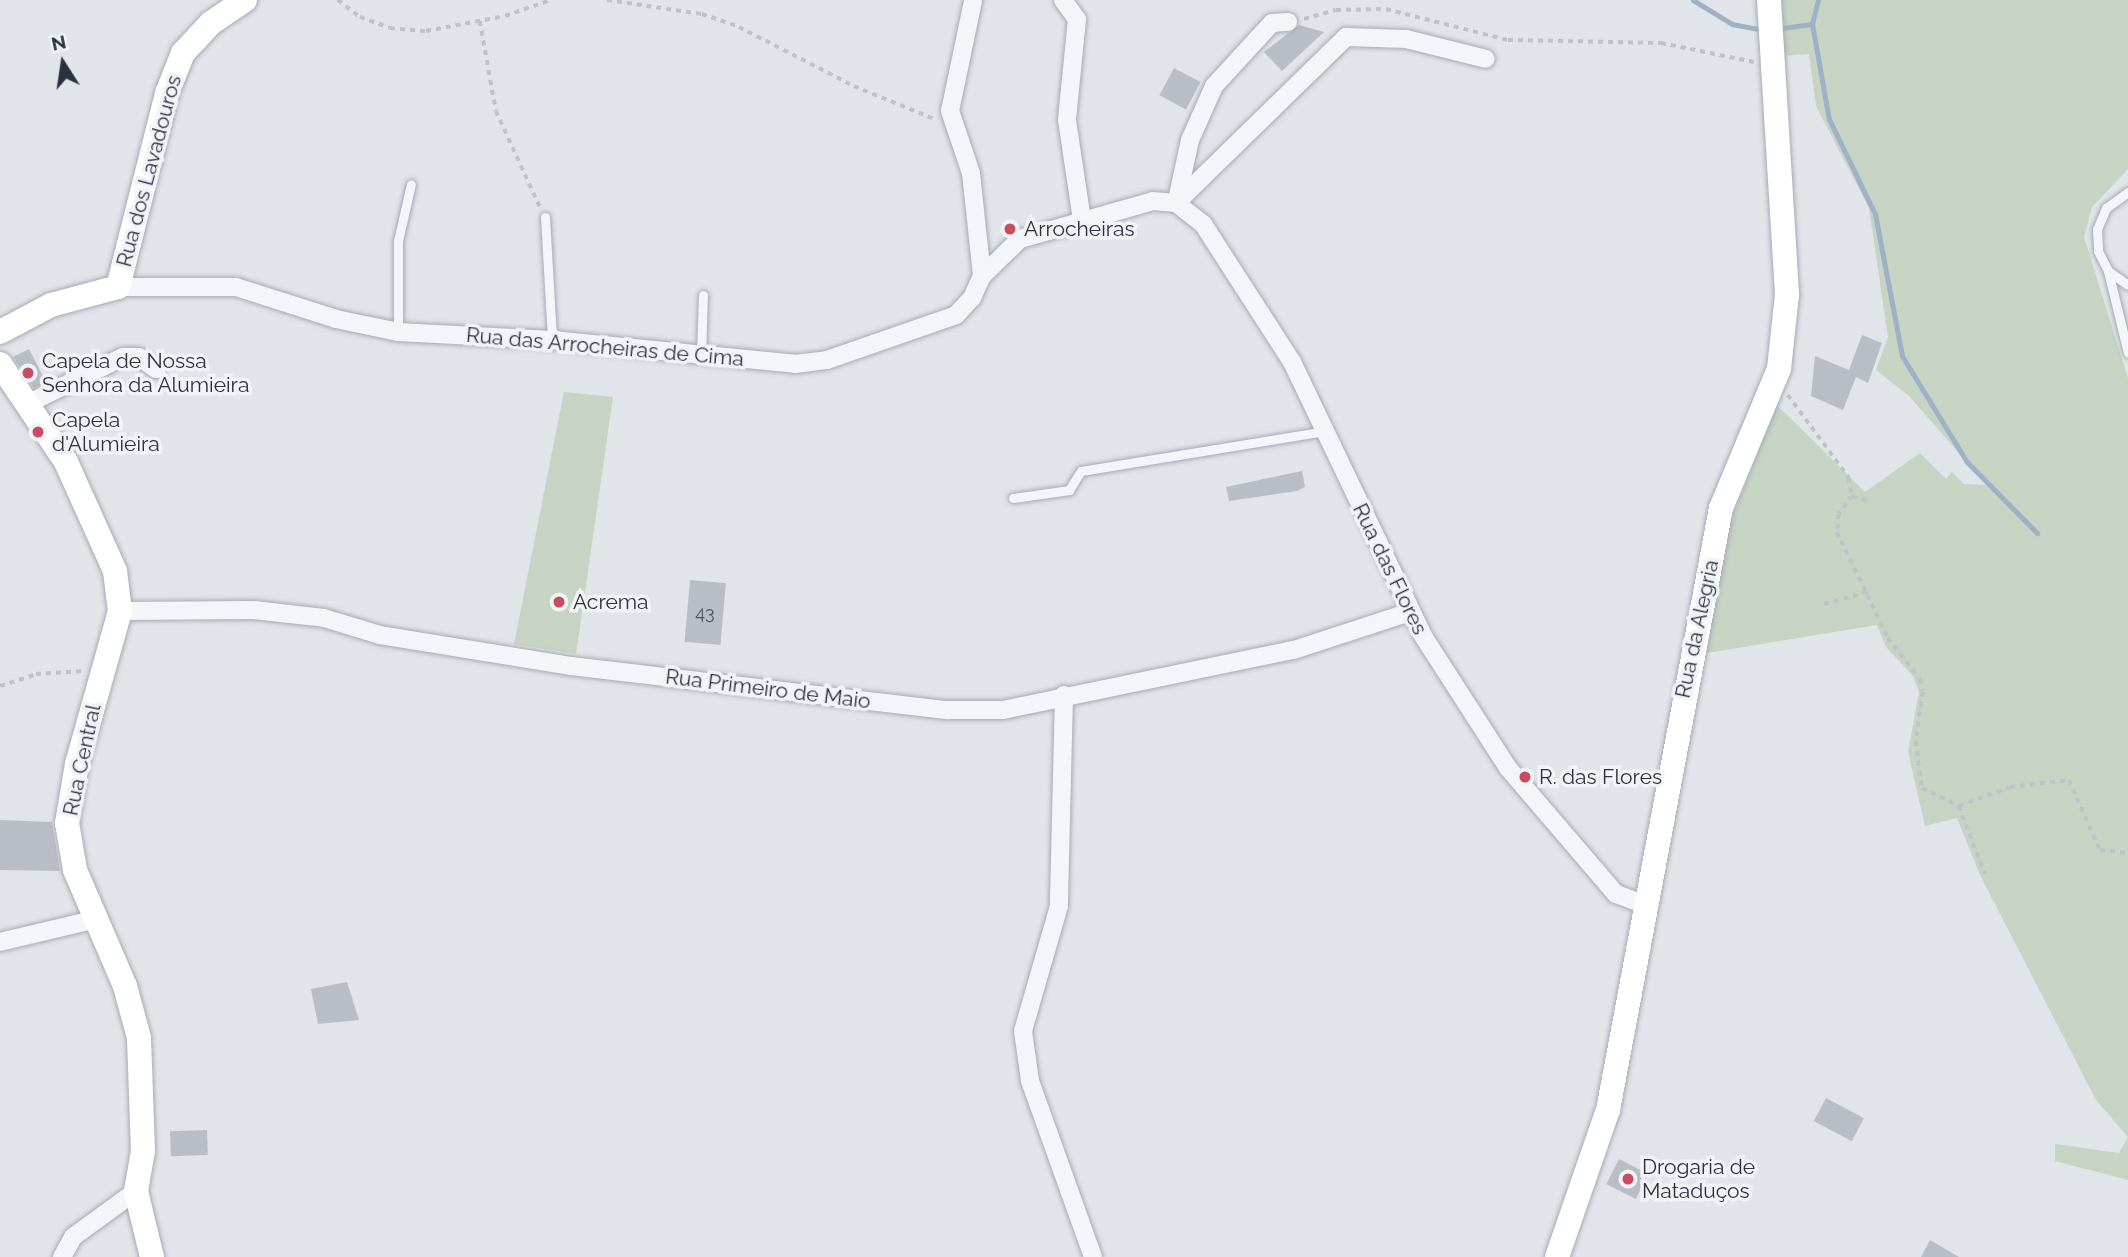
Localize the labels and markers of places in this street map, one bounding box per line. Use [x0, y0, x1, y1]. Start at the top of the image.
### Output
place label: Arrocheiras [1024, 216, 1135, 242]
marker: Arrocheiras [1002, 221, 1018, 237]
place label: Capela de Nossa Senhora da Alumieira [42, 348, 250, 398]
marker: Capela de Nossa Senhora da Alumieira [20, 365, 36, 381]
place label: Capela d'Alumieira [52, 407, 160, 457]
marker: Capela d'Alumieira [30, 424, 46, 440]
place label: Acrema [573, 589, 649, 615]
marker: Acrema [551, 594, 567, 610]
place label: R. das Flores [1539, 764, 1662, 790]
marker: R. das Flores [1517, 769, 1533, 785]
place label: Drogaria de Mataduços [1642, 1154, 1755, 1204]
marker: Drogaria de Mataduços [1620, 1171, 1636, 1187]

